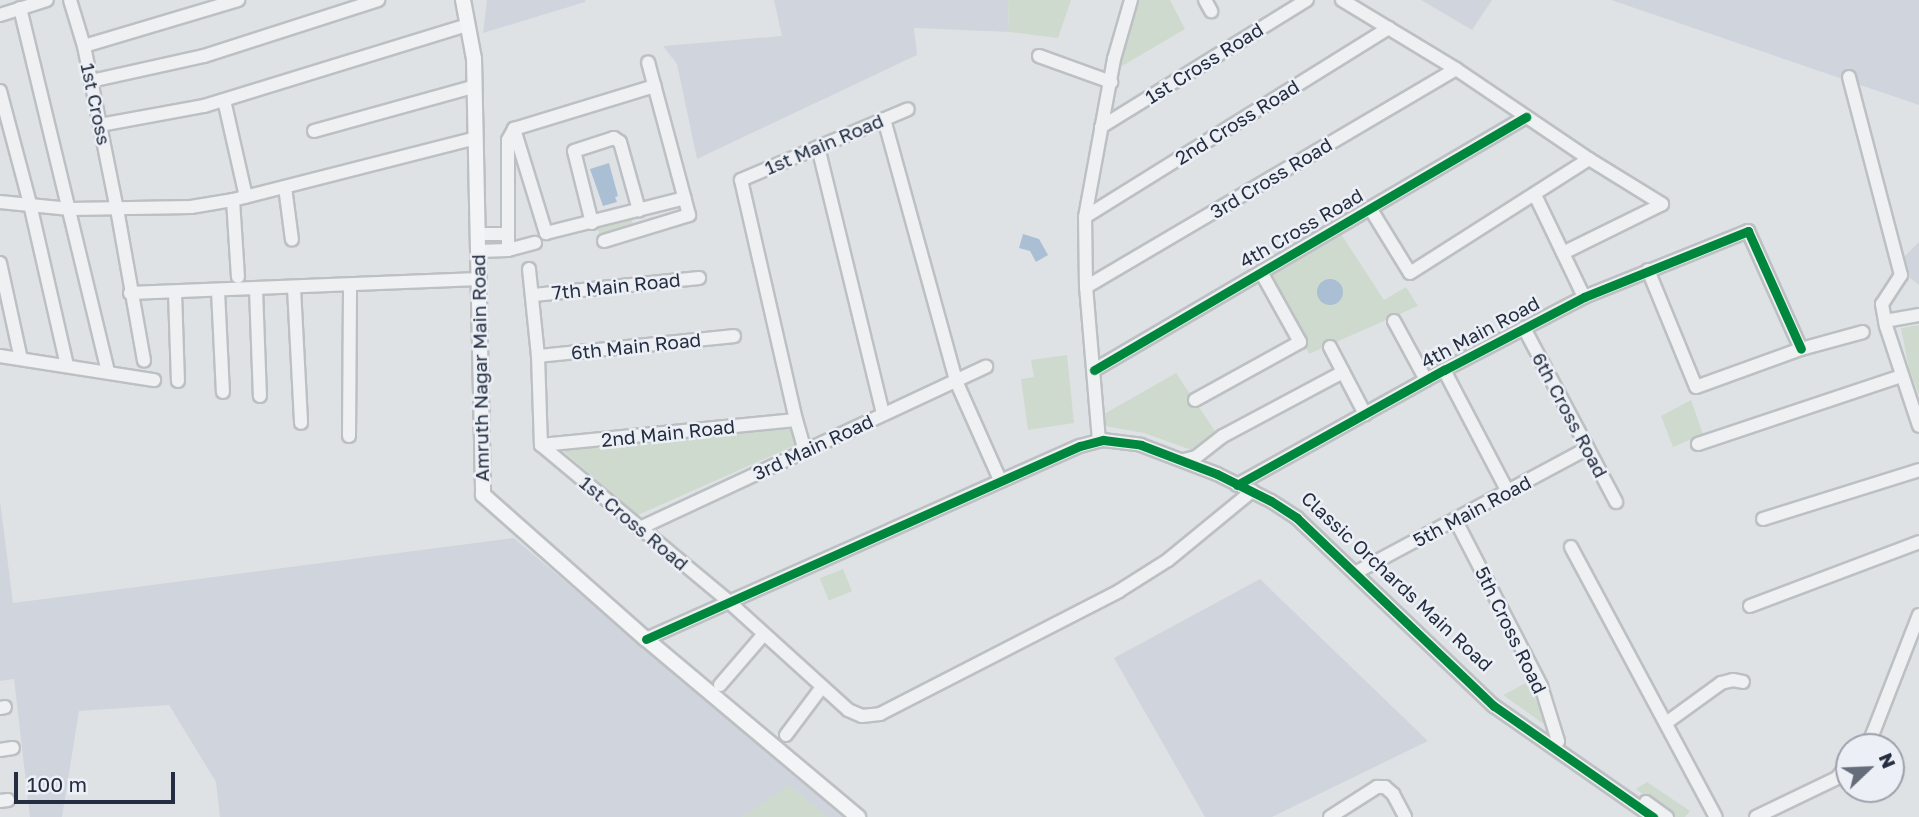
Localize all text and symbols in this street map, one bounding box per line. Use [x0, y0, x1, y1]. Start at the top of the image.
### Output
street label: 1st Cross Road [1141, 18, 1267, 108]
street label: 1st Cross [76, 61, 116, 147]
street label: 2nd Cross Road [1171, 75, 1303, 169]
street label: 1st Main Road [761, 109, 887, 179]
street label: 3rd Cross Road [1206, 133, 1336, 223]
street label: 4th Cross Road [1235, 183, 1367, 273]
street label: Amruth Nagar Main Road [467, 254, 493, 482]
street label: 7th Main Road [551, 268, 681, 304]
street label: 4th Main Road [1417, 291, 1543, 373]
street label: 6th Main Road [570, 328, 702, 364]
street label: 6th Cross Road [1527, 348, 1613, 482]
street label: 3rd Main Road [749, 409, 877, 485]
street label: 2nd Main Road [600, 415, 736, 451]
street label: 5th Main Road [1409, 470, 1535, 552]
street label: 1st Cross Road [575, 471, 693, 575]
street label: Classic Orchards Main Road [1297, 486, 1497, 676]
street label: 5th Cross Road [1470, 563, 1552, 697]
north arrow [1835, 733, 1905, 803]
text: N [1875, 749, 1901, 772]
scale bar [18, 758, 178, 802]
text: 100 m [27, 771, 87, 797]

